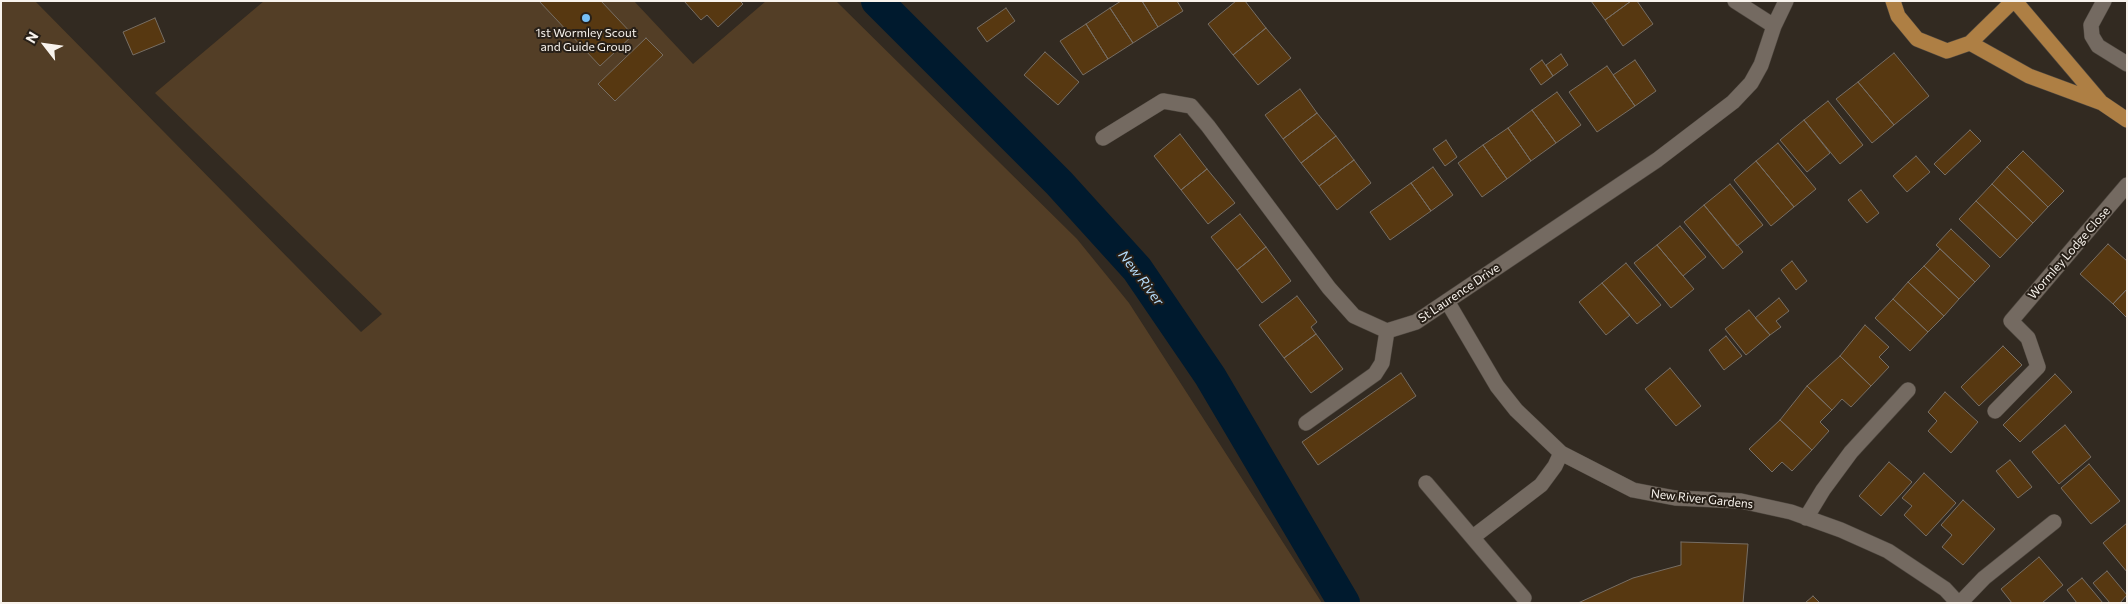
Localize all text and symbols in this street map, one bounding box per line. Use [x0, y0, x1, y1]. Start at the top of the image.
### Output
marker: 1st Wormley Scout and Guide Group [580, 12, 592, 24]
north arrow [20, 20, 70, 70]
place label: 1st Wormley Scout and Guide Group [535, 26, 637, 54]
text: N [22, 28, 42, 46]
street label: Wormley Lodge Close [2025, 204, 2113, 302]
water label: New River [1115, 247, 1167, 309]
street label: St Laurence Drive [1415, 260, 1503, 326]
street label: New River Gardens [1650, 486, 1754, 512]

